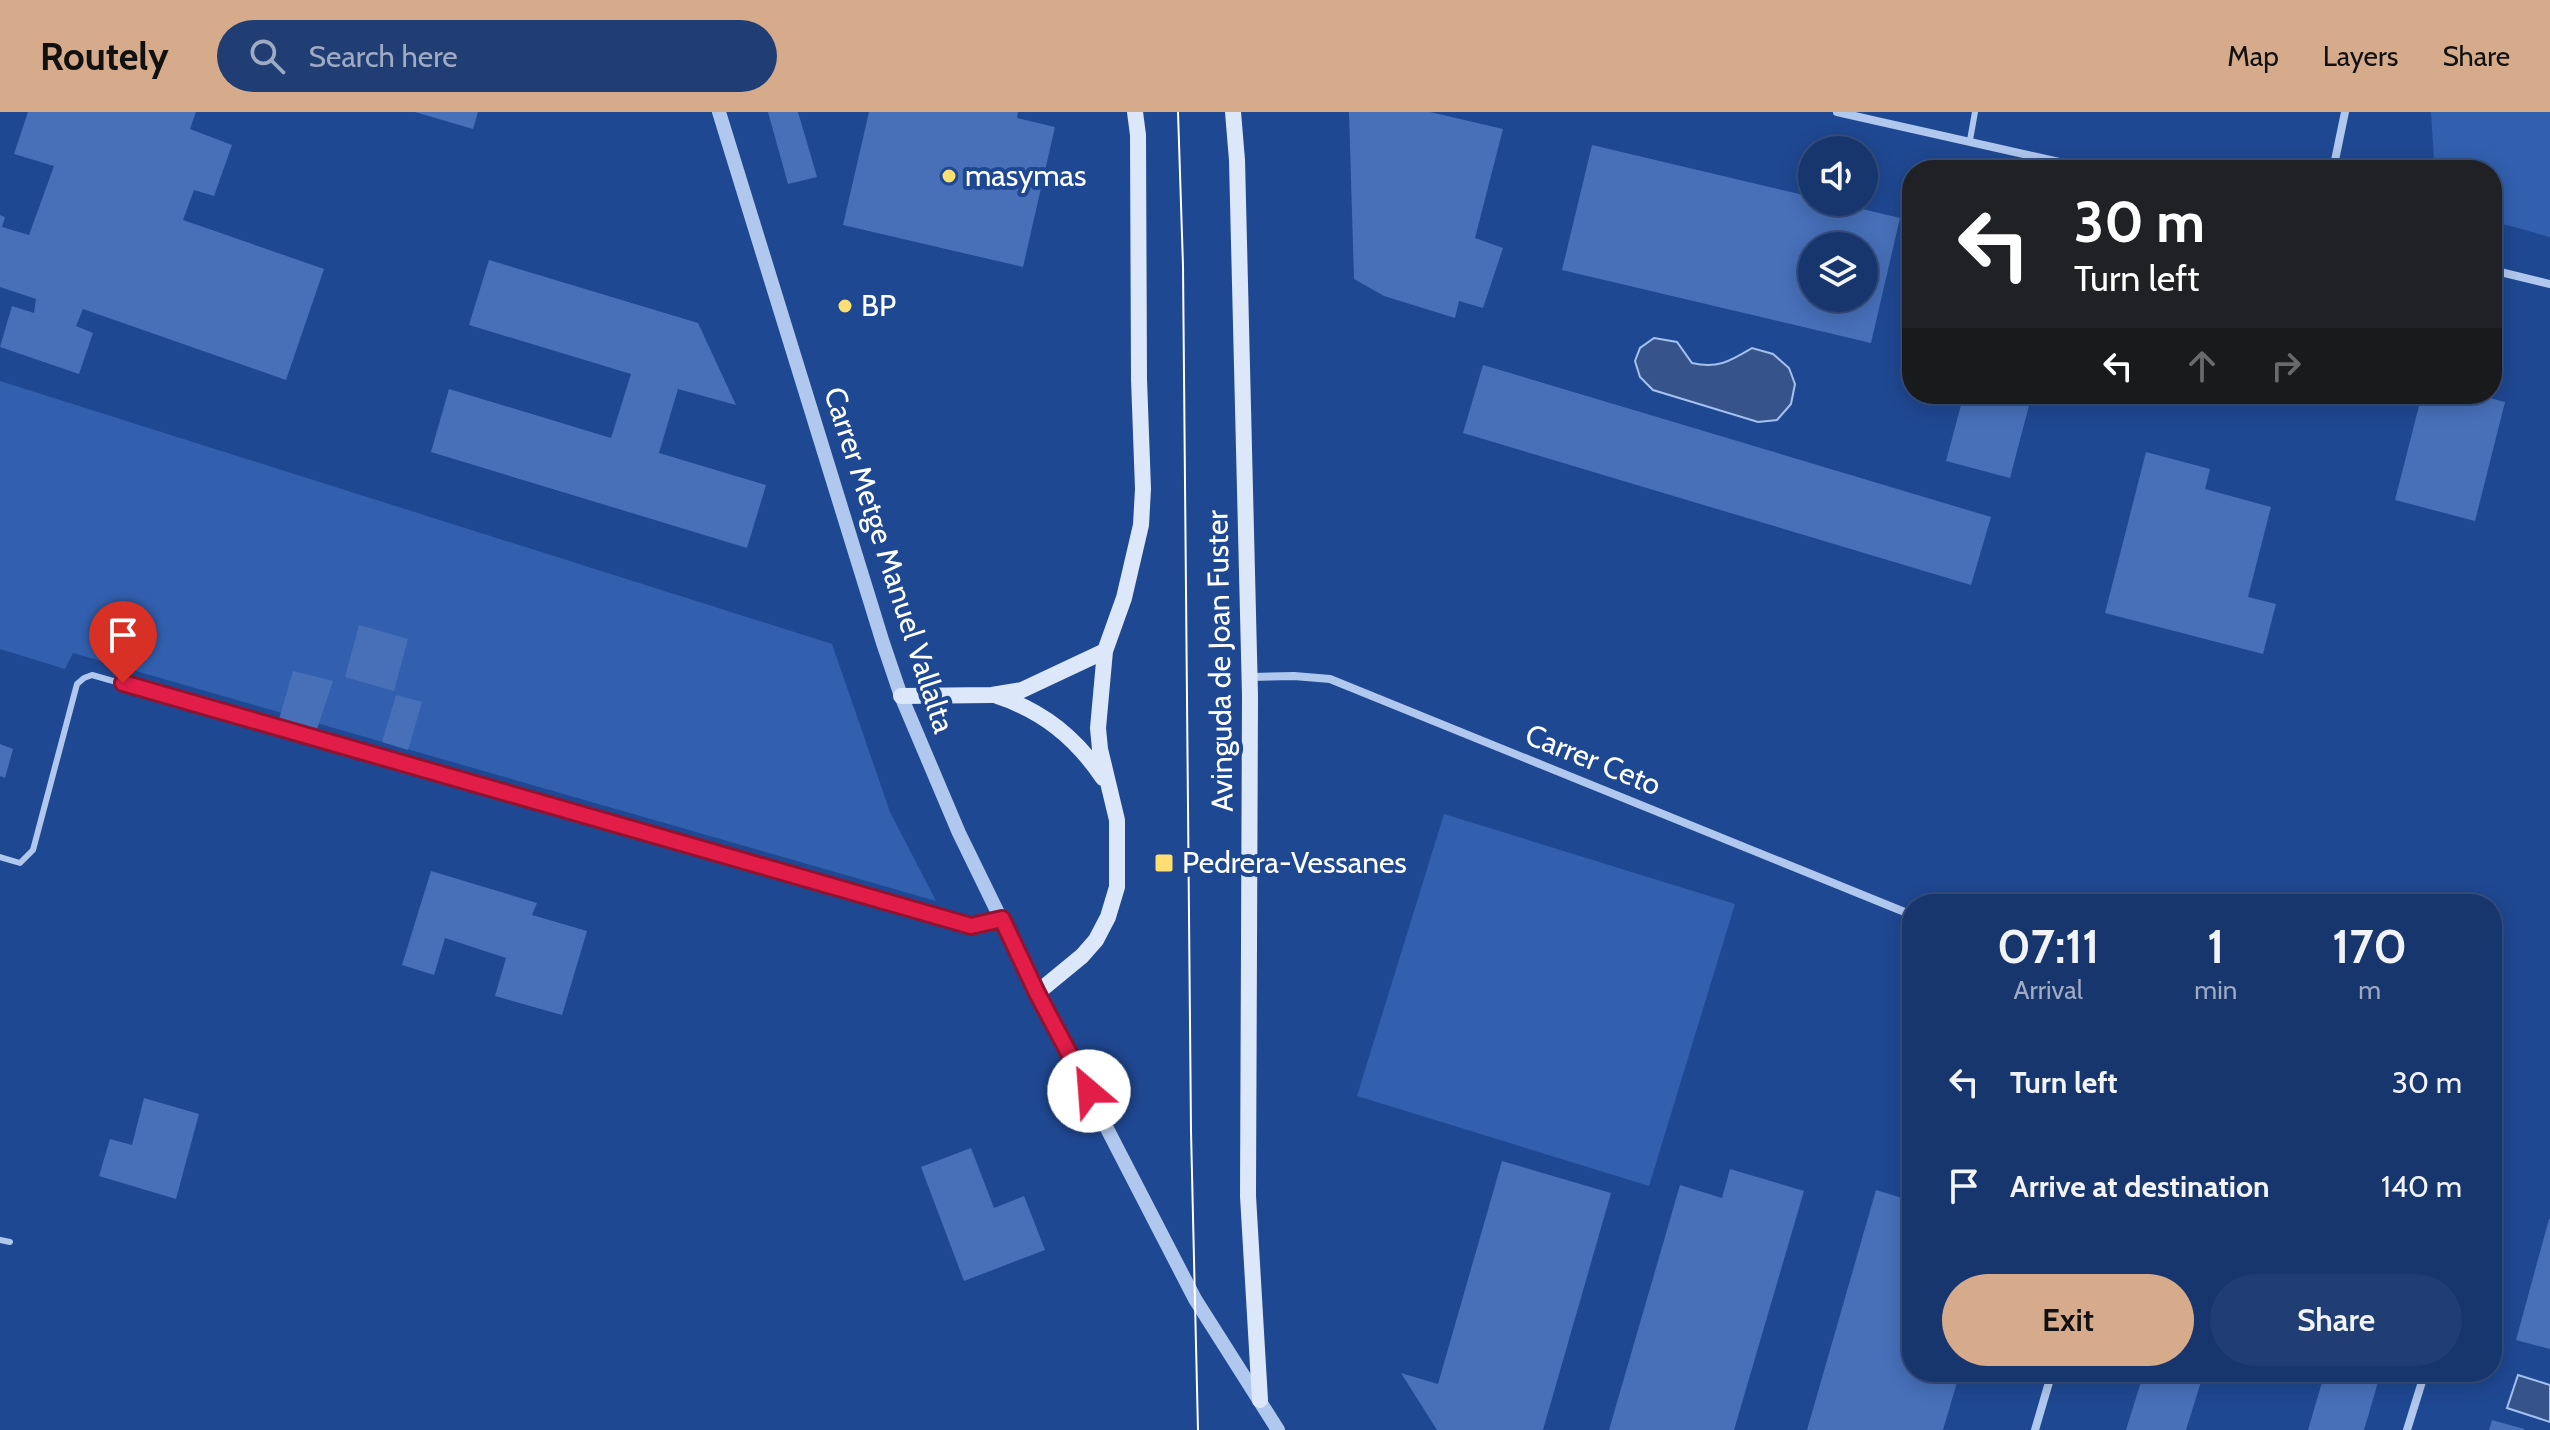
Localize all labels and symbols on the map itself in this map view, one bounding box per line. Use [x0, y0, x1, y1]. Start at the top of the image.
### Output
place label: masymas [965, 157, 1086, 194]
marker: masymas [940, 167, 958, 185]
place label: BP [861, 287, 896, 324]
marker: BP [836, 297, 854, 315]
street label: Carrer Metge Manuel Vallalta [816, 382, 963, 738]
street label: Avinguda de Joan Fuster [1198, 509, 1241, 812]
pin [89, 601, 157, 683]
street label: Carrer Ceto [1520, 716, 1666, 803]
place label: Pedrera-Vessanes [1182, 844, 1407, 881]
marker: Pedrera-Vessanes [1153, 852, 1175, 874]
position arrow [1047, 1049, 1131, 1133]

